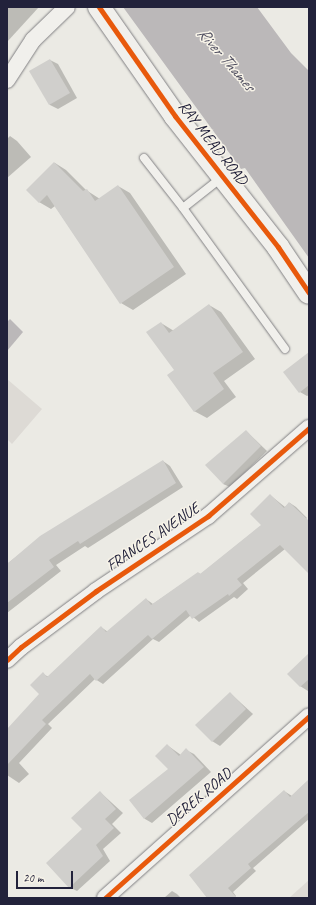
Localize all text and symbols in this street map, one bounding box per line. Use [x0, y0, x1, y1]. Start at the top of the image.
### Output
water label: River Thames [192, 22, 260, 96]
street label: RAY MEAD ROAD [174, 97, 252, 189]
street label: FRANCES AVENUE [103, 499, 203, 575]
street label: DEREK ROAD [162, 764, 236, 830]
scale bar [18, 863, 75, 889]
text: 20 m [23, 870, 43, 886]

